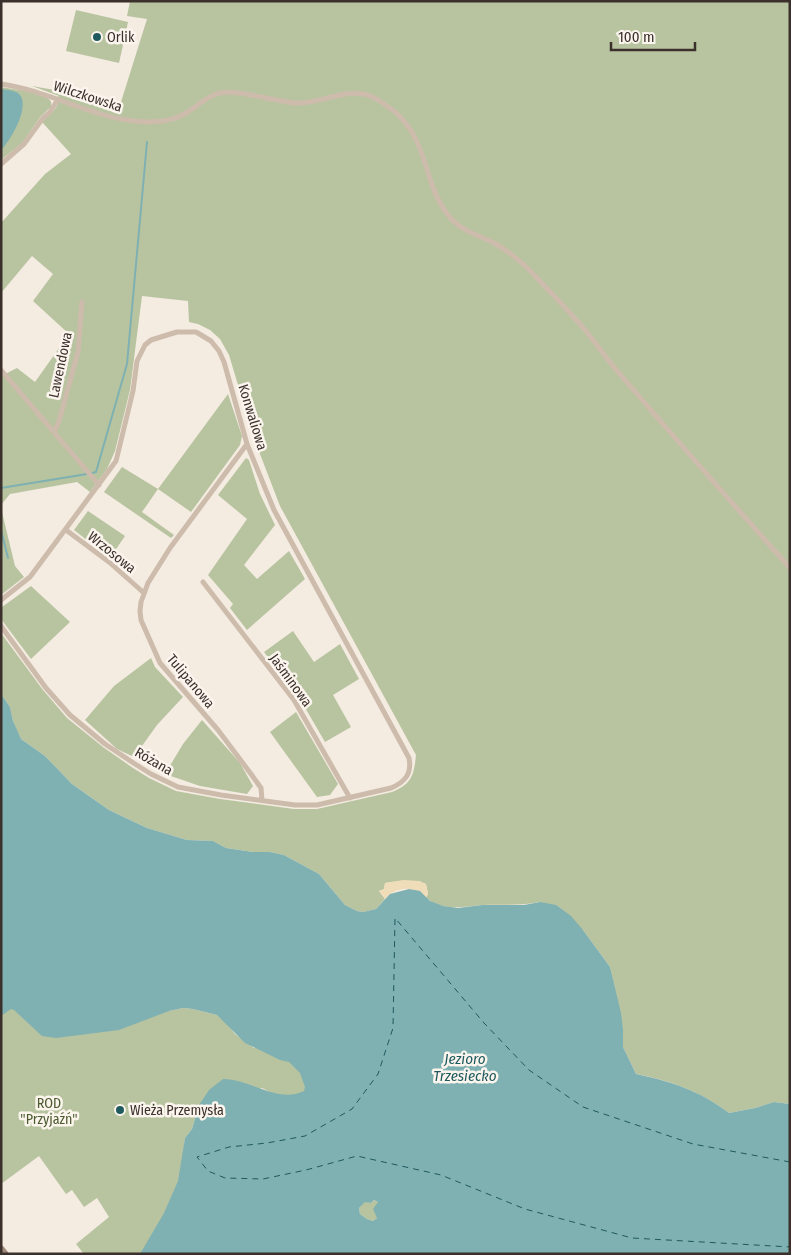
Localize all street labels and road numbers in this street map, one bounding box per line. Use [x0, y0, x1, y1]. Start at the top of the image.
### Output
street label: Wilczkowska [51, 77, 124, 116]
street label: Lawendowa [45, 330, 76, 400]
street label: Konwaliowa [234, 382, 271, 452]
street label: Wrzosowa [84, 528, 139, 577]
street label: Jaśminowa [266, 650, 316, 710]
street label: Tulipanowa [163, 651, 218, 712]
street label: Różana [132, 744, 176, 779]

